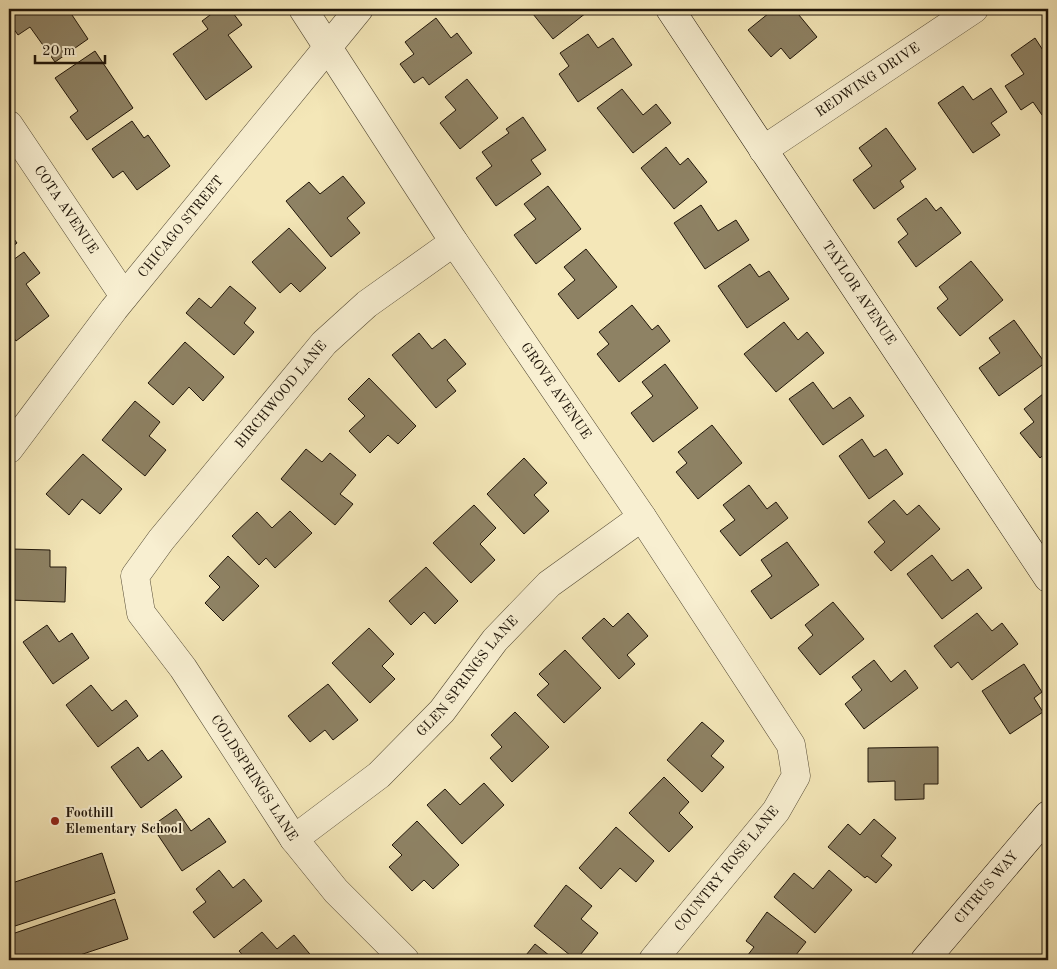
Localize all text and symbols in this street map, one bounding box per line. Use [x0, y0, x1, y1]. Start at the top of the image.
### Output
scale bar [35, 32, 105, 64]
street label: REDWING DRIVE [813, 40, 922, 120]
text: 20 m [42, 44, 76, 59]
street label: COTA AVENUE [31, 163, 100, 256]
street label: CHICAGO STREET [136, 173, 226, 280]
street label: TAYLOR AVENUE [819, 239, 898, 348]
street label: BIRCHWOOD LANE [233, 338, 330, 451]
street label: GROVE AVENUE [518, 340, 594, 442]
street label: GLEN SPRINGS LANE [414, 614, 521, 739]
street label: COLDSPRINGS LANE [208, 712, 300, 844]
street label: COUNTRY ROSE LANE [672, 804, 782, 934]
place label: Foothill Elementary School [65, 806, 182, 836]
marker: Foothill Elementary School [49, 815, 61, 827]
street label: CITRUS WAY [952, 849, 1021, 926]

